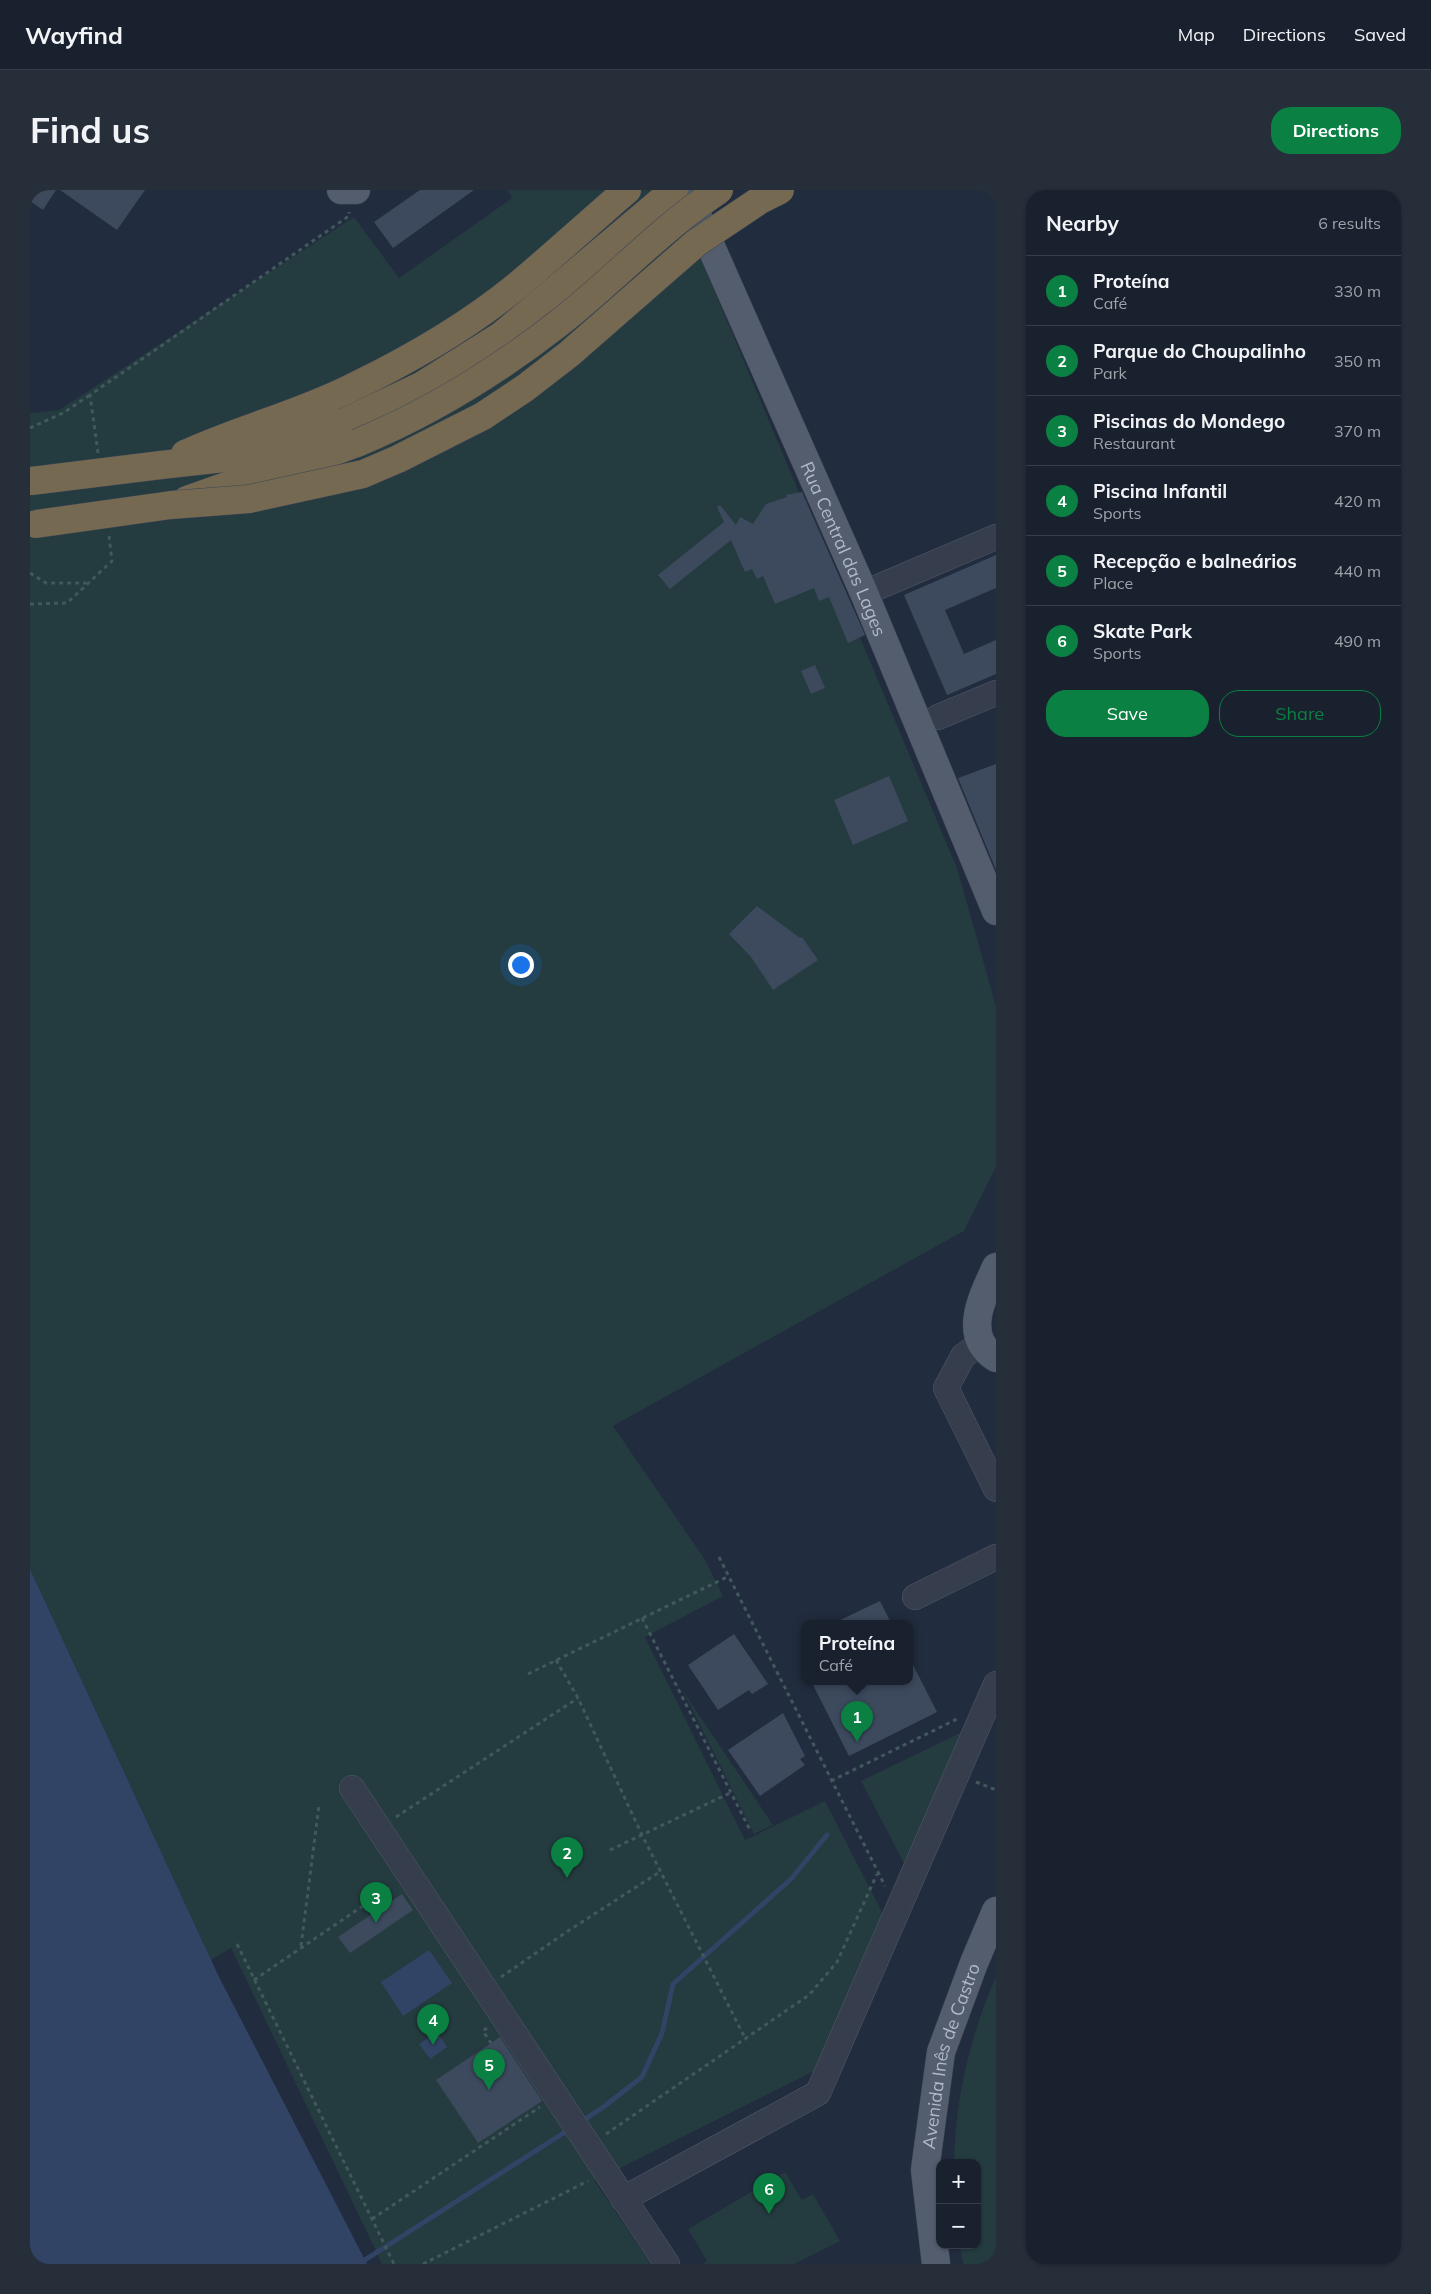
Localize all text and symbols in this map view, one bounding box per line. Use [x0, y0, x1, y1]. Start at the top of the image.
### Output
text: Wayfind [25, 20, 123, 50]
text: Map [1178, 23, 1215, 46]
text: Directions [1243, 23, 1326, 46]
text: Saved [1354, 23, 1406, 46]
button: Directions [1271, 107, 1401, 154]
text: Find us [30, 108, 150, 152]
text: Nearby [1046, 210, 1119, 236]
text: 6 results [1318, 213, 1381, 233]
text: Proteína [1093, 269, 1170, 293]
text: 1 [1057, 281, 1067, 301]
text: 330 m [1334, 281, 1381, 301]
text: Café [1093, 293, 1127, 313]
text: Parque do Choupalinho [1093, 339, 1306, 363]
text: 2 [1057, 351, 1067, 371]
text: 350 m [1334, 351, 1381, 371]
text: Park [1093, 363, 1127, 383]
text: Piscinas do Mondego [1093, 409, 1285, 433]
text: 3 [1057, 421, 1067, 441]
text: 370 m [1334, 421, 1381, 441]
text: Restaurant [1093, 433, 1175, 453]
street label: Rua Central das Lages [796, 458, 892, 640]
text: Piscina Infantil [1093, 479, 1227, 503]
text: 4 [1057, 491, 1067, 511]
text: 420 m [1334, 491, 1381, 511]
text: Sports [1093, 503, 1141, 523]
text: Recepção e balneários [1093, 549, 1297, 573]
text: 5 [1057, 561, 1067, 581]
text: 440 m [1334, 561, 1381, 581]
text: Place [1093, 573, 1133, 593]
text: Skate Park [1093, 619, 1192, 643]
text: 6 [1057, 631, 1067, 651]
text: 490 m [1334, 631, 1381, 651]
text: Sports [1093, 643, 1141, 663]
button: Save [1046, 690, 1209, 737]
button: Share [1219, 690, 1381, 737]
your location [508, 952, 534, 978]
popup [801, 1620, 913, 1685]
text: Proteína [819, 1631, 895, 1655]
text: Café [819, 1655, 853, 1675]
pin: 1 [841, 1701, 873, 1742]
pin: 2 [551, 1837, 583, 1878]
pin: 3 [360, 1882, 392, 1923]
street label: Avenida Inês de Castro [916, 1960, 985, 2150]
pin: 4 [417, 2004, 449, 2045]
pin: 5 [473, 2049, 505, 2090]
map controls [936, 2159, 981, 2249]
button: + [936, 2159, 981, 2204]
pin: 6 [753, 2173, 785, 2214]
button: − [936, 2204, 981, 2249]

